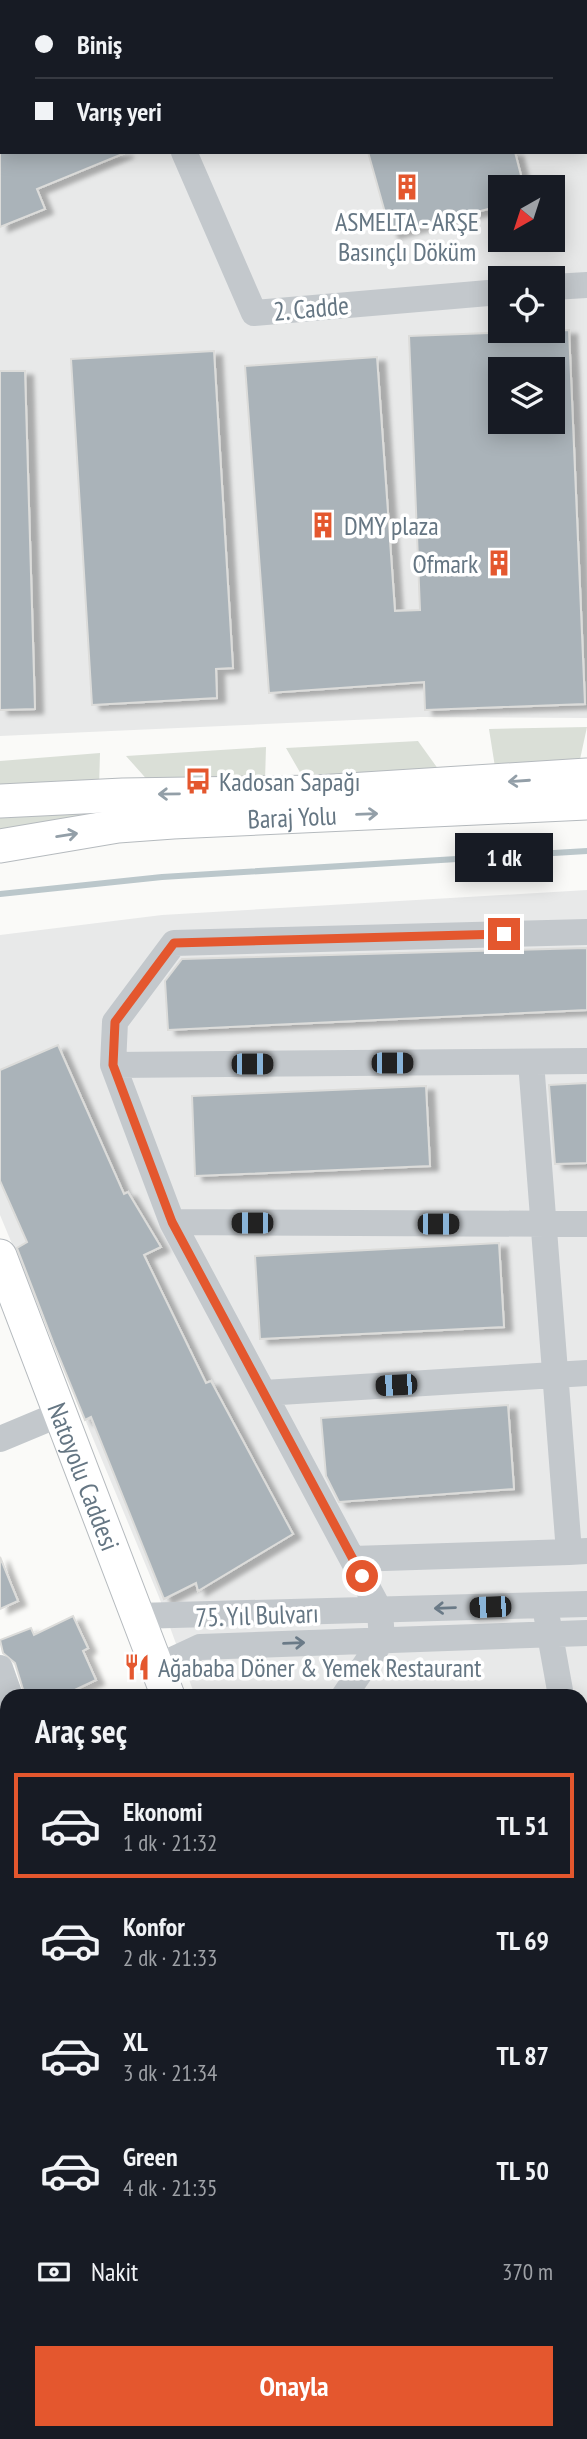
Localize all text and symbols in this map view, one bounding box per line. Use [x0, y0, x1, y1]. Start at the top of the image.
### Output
text: Biniş [77, 28, 122, 61]
text: Varış yeri [77, 95, 162, 128]
building icon: ASMELTA - ARŞE Basınçlı Döküm [392, 172, 422, 202]
north arrow [488, 175, 565, 252]
map controls [488, 175, 565, 434]
place label: ASMELTA - ARŞE Basınçlı Döküm [335, 205, 479, 268]
button: locate [488, 266, 565, 343]
street label: 2. Cadde [272, 288, 350, 328]
button: layers [488, 357, 565, 434]
place label: DMY plaza [344, 509, 439, 542]
building icon: DMY plaza [308, 510, 338, 540]
place label: Ofmark [413, 547, 478, 580]
building icon: Ofmark [484, 548, 514, 578]
place label: Kadosan Sapağı [219, 765, 360, 798]
bus stop icon: Kadosan Sapağı [183, 766, 213, 796]
one-way arrow [508, 775, 531, 788]
one-way arrow [158, 787, 181, 801]
street label: Baraj Yolu [247, 798, 337, 835]
one-way arrow [356, 807, 379, 820]
one-way arrow [55, 828, 78, 841]
callout: 1 dk [455, 832, 553, 881]
text: 1 dk [486, 843, 522, 872]
route end [488, 918, 520, 950]
car [372, 1053, 414, 1074]
car [232, 1054, 274, 1075]
car [232, 1213, 274, 1234]
car [418, 1214, 460, 1235]
car [375, 1373, 418, 1397]
street label: Natoyolu Caddesi [41, 1398, 127, 1555]
route start [346, 1560, 378, 1592]
street label: 75. Yıl Bulvarı [195, 1596, 319, 1634]
car [469, 1596, 512, 1618]
one-way arrow [434, 1602, 457, 1615]
one-way arrow [282, 1637, 305, 1650]
place label: Ağababa Döner & Yemek Restaurant [158, 1651, 481, 1684]
restaurant icon: Ağababa Döner & Yemek Restaurant [122, 1652, 152, 1682]
text: Araç seç [35, 1710, 127, 1752]
icon: car [39, 1794, 102, 1857]
text: Ekonomi [123, 1795, 203, 1828]
text: TL 51 [497, 1809, 549, 1842]
text: 1 dk · 21:32 [123, 1828, 217, 1857]
icon: car [39, 1909, 102, 1972]
text: Konfor [123, 1910, 185, 1943]
text: TL 69 [497, 1924, 549, 1957]
text: 2 dk · 21:33 [123, 1943, 217, 1972]
icon: car [39, 2024, 102, 2087]
text: XL [123, 2025, 148, 2058]
text: TL 87 [497, 2039, 549, 2072]
text: 3 dk · 21:34 [123, 2058, 217, 2087]
icon: car [39, 2139, 102, 2202]
text: Green [123, 2140, 178, 2173]
text: TL 50 [497, 2154, 549, 2187]
text: 4 dk · 21:35 [123, 2173, 217, 2202]
icon: cash [35, 2253, 73, 2291]
text: Nakit [91, 2255, 138, 2288]
text: 370 m [502, 2257, 553, 2286]
button: Onayla [35, 2346, 553, 2426]

